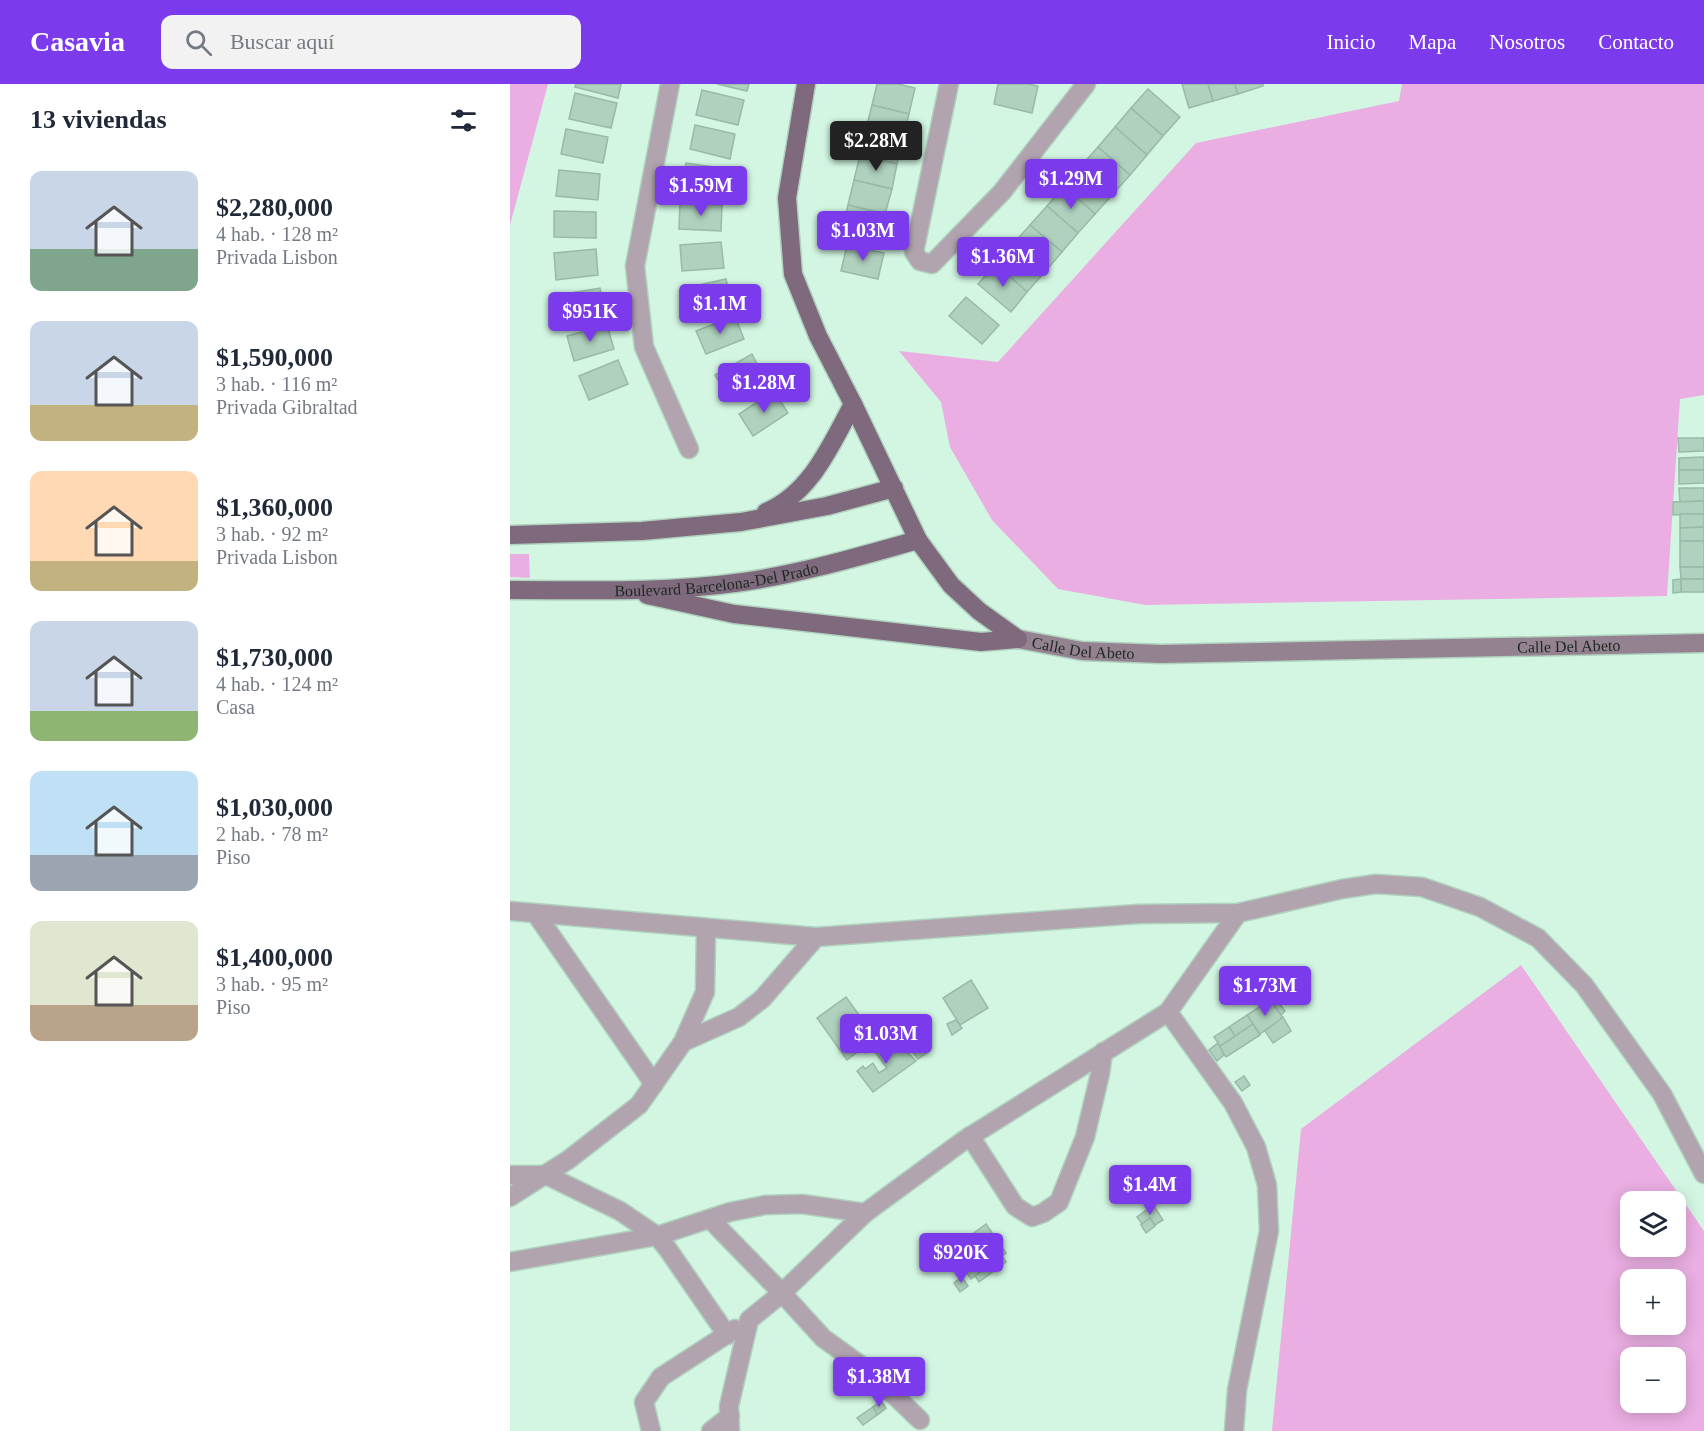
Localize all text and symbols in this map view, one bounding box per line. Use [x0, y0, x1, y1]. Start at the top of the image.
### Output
search box [161, 15, 581, 69]
text: Casavia [30, 26, 125, 57]
icon: search [182, 26, 215, 59]
text: Buscar aquí [230, 29, 334, 54]
text: Inicio [1327, 30, 1376, 54]
text: Mapa [1409, 30, 1456, 54]
text: Nosotros [1489, 30, 1565, 54]
text: Contacto [1598, 30, 1674, 54]
icon: filters [447, 104, 480, 137]
text: 13 viviendas [30, 105, 167, 134]
pin: $2.28M [827, 121, 925, 172]
text: $2.28M [844, 129, 908, 151]
pin: $1.29M [1022, 159, 1120, 210]
pin: $1.59M [652, 166, 750, 217]
text: $1.29M [1039, 167, 1103, 189]
text: $1.59M [669, 174, 733, 196]
text: $2,280,000 [216, 193, 333, 222]
icon: home [78, 195, 150, 267]
pin: $1.03M [814, 211, 912, 262]
text: $1.03M [831, 219, 895, 241]
text: 4 hab. · 128 m² [216, 223, 338, 245]
pin: $1.36M [954, 237, 1052, 288]
text: $1.36M [971, 245, 1035, 267]
text: Privada Lisbon [216, 246, 338, 268]
pin: $1.1M [678, 284, 762, 335]
pin: $951K [548, 292, 632, 343]
text: $1.1M [693, 292, 747, 314]
text: $951K [562, 300, 618, 322]
text: $1,590,000 [216, 343, 333, 372]
icon: home [78, 345, 150, 417]
pin: $1.28M [715, 363, 813, 414]
text: $1.28M [732, 371, 796, 393]
text: 3 hab. · 116 m² [216, 373, 337, 395]
text: Privada Gibraltad [216, 396, 358, 418]
text: $1,360,000 [216, 493, 333, 522]
icon: home [78, 495, 150, 567]
text: 3 hab. · 92 m² [216, 523, 328, 545]
text: Privada Lisbon [216, 546, 338, 568]
street label: Boulevard Barcelona-Del Prado [614, 559, 820, 599]
street label: Calle Del Abeto [1031, 634, 1135, 662]
street label: Calle Del Abeto [1517, 637, 1621, 656]
text: $1,730,000 [216, 643, 333, 672]
icon: home [78, 645, 150, 717]
text: 4 hab. · 124 m² [216, 673, 338, 695]
text: Casa [216, 696, 255, 718]
text: $1,030,000 [216, 793, 333, 822]
icon: home [78, 795, 150, 867]
text: 2 hab. · 78 m² [216, 823, 328, 845]
text: Piso [216, 846, 250, 868]
text: $1,400,000 [216, 943, 333, 972]
icon: home [78, 945, 150, 1017]
pin: $1.73M [1216, 966, 1314, 1017]
text: 3 hab. · 95 m² [216, 973, 328, 995]
text: $1.73M [1233, 974, 1297, 996]
text: Piso [216, 996, 250, 1018]
pin: $1.03M [837, 1014, 935, 1065]
text: $1.03M [854, 1022, 918, 1044]
pin: $1.4M [1108, 1165, 1192, 1216]
text: $1.4M [1123, 1173, 1177, 1195]
map controls [1620, 1191, 1686, 1413]
button: layers [1620, 1191, 1686, 1257]
pin: $920K [919, 1233, 1003, 1284]
text: $920K [933, 1241, 989, 1263]
button: + [1620, 1269, 1686, 1335]
button: − [1620, 1347, 1686, 1413]
pin: $1.38M [830, 1357, 928, 1408]
text: $1.38M [847, 1365, 911, 1387]

